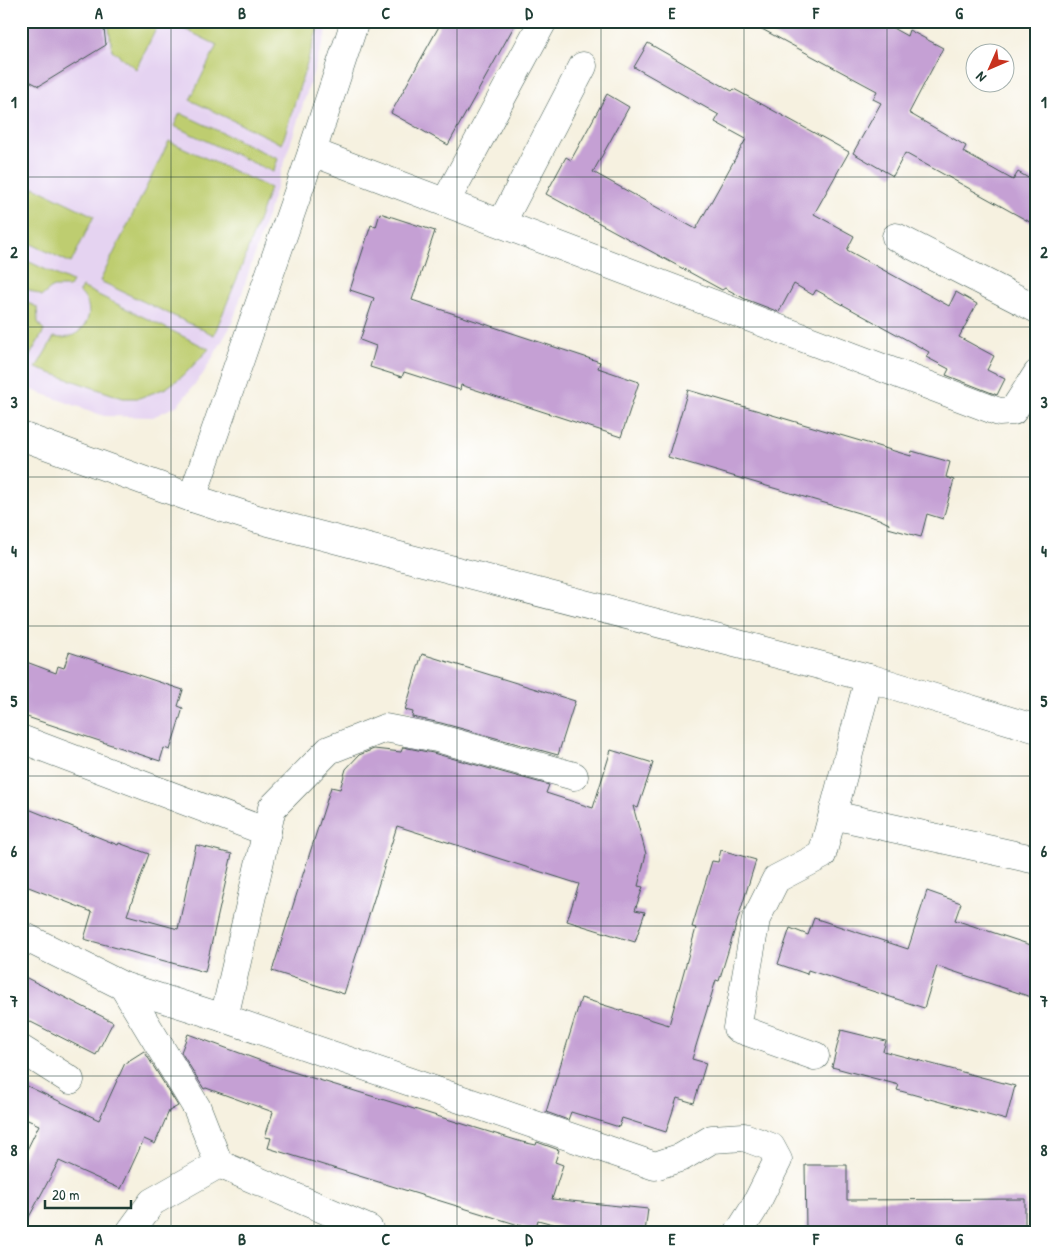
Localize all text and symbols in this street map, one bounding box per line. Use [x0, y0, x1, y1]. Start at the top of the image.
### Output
text: A [95, 2, 103, 24]
text: B [238, 2, 246, 24]
text: C [382, 2, 391, 24]
text: D [525, 2, 533, 24]
text: E [668, 2, 676, 24]
text: F [812, 2, 820, 24]
text: G [955, 2, 963, 24]
north arrow [966, 42, 1016, 92]
text: N [971, 68, 990, 87]
text: 1 [11, 91, 17, 113]
text: 1 [1041, 91, 1047, 113]
text: 2 [10, 241, 18, 263]
text: 2 [1040, 241, 1048, 263]
text: 3 [10, 391, 18, 413]
text: 3 [1040, 391, 1048, 413]
text: 4 [11, 540, 17, 562]
text: 4 [1041, 540, 1047, 562]
text: 5 [11, 690, 18, 712]
text: 5 [1041, 690, 1048, 712]
text: 6 [11, 840, 18, 862]
text: 6 [1041, 840, 1048, 862]
text: 7 [9, 990, 18, 1012]
text: 7 [1039, 990, 1048, 1012]
text: 8 [11, 1139, 18, 1161]
text: 8 [1041, 1139, 1048, 1161]
scale bar [45, 1178, 131, 1210]
text: 20 m [52, 1184, 79, 1205]
text: A [95, 1228, 103, 1250]
text: B [238, 1228, 246, 1250]
text: C [382, 1228, 391, 1250]
text: D [525, 1228, 533, 1250]
text: E [668, 1228, 676, 1250]
text: F [812, 1228, 820, 1250]
text: G [955, 1228, 963, 1250]

